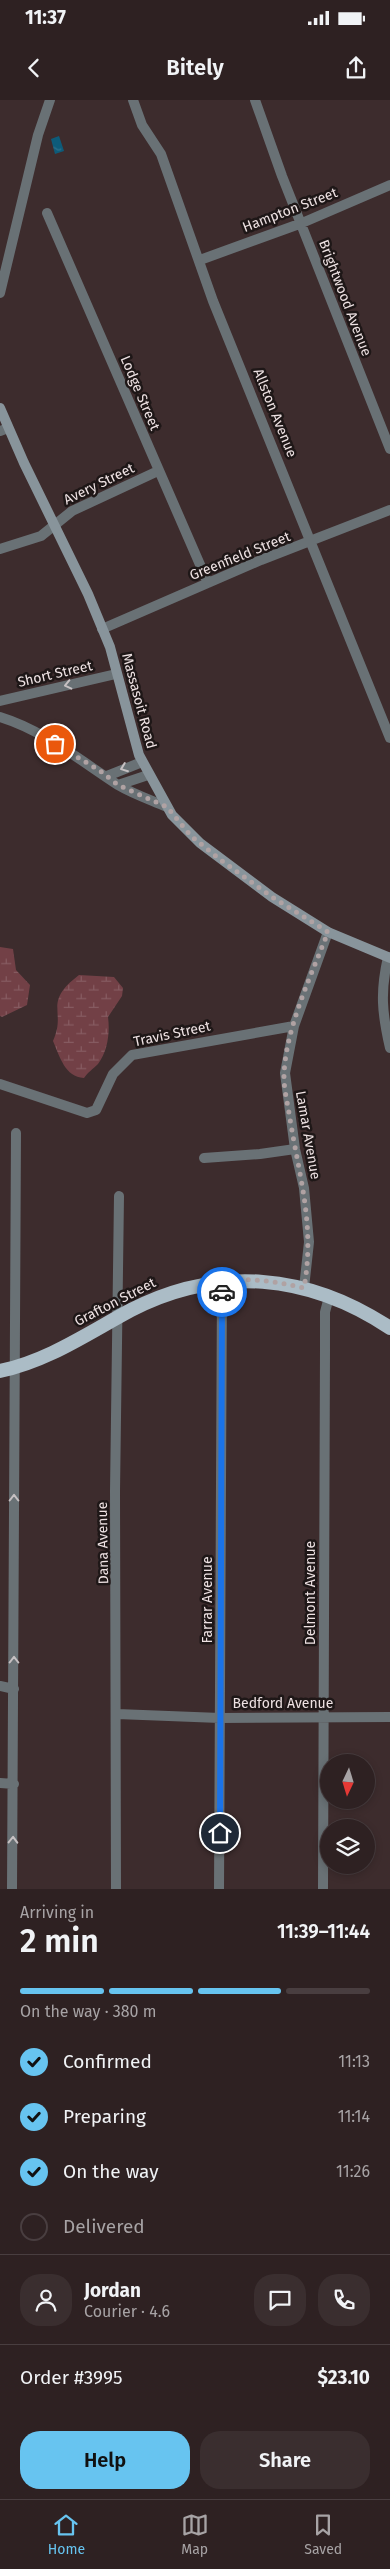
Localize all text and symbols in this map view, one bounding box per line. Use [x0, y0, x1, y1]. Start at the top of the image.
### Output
text: 11:37 [25, 6, 66, 29]
icon: back [20, 54, 48, 82]
text: Bitely [166, 54, 224, 81]
icon: share [342, 54, 370, 82]
street label: Hampton Street [240, 184, 341, 236]
street label: Brightwood Avenue [315, 237, 375, 359]
street label: Lodge Street [117, 353, 164, 434]
street label: Allston Avenue [249, 366, 301, 460]
street label: Avery Street [61, 459, 138, 508]
street label: Greenfield Street [187, 528, 294, 584]
street label: Massasoit Road [118, 651, 160, 751]
street label: Short Street [16, 657, 95, 691]
one-way arrow [64, 679, 73, 690]
pin [34, 723, 76, 765]
icon: bag [41, 730, 69, 758]
one-way arrow [120, 762, 129, 772]
street label: Travis Street [132, 1017, 213, 1050]
street label: Lamar Avenue [292, 1089, 324, 1181]
courier [197, 1267, 247, 1317]
street label: Grafton Street [71, 1274, 159, 1330]
icon: car [208, 1278, 236, 1306]
one-way arrow [9, 1494, 19, 1502]
street label: Dana Avenue [94, 1502, 112, 1584]
street label: Delmont Avenue [302, 1541, 319, 1645]
street label: Farrar Avenue [199, 1556, 216, 1644]
one-way arrow [9, 1656, 19, 1664]
street label: Bedford Avenue [233, 1695, 333, 1712]
north arrow [320, 1754, 375, 1809]
map controls [320, 1754, 375, 1874]
pin [199, 1812, 241, 1854]
icon: home [206, 1819, 234, 1847]
button: layers [320, 1819, 375, 1874]
one-way arrow [8, 1836, 18, 1844]
text: Arriving in [20, 1903, 94, 1922]
text: 11:39–11:44 [277, 1920, 370, 1943]
text: 2 min [20, 1922, 99, 1960]
text: On the way · 380 m [20, 2002, 156, 2021]
icon: check [20, 2048, 48, 2076]
text: Confirmed [63, 2050, 152, 2073]
text: 11:13 [338, 2052, 370, 2071]
icon: check [20, 2103, 48, 2131]
text: Preparing [63, 2105, 146, 2128]
text: 11:14 [338, 2107, 370, 2126]
icon: check [20, 2158, 48, 2186]
text: On the way [63, 2160, 159, 2183]
text: 11:26 [336, 2162, 370, 2181]
text: Delivered [63, 2215, 145, 2238]
button: person [20, 2274, 72, 2326]
button: chat [254, 2274, 306, 2326]
button: phone [318, 2274, 370, 2326]
text: Jordan [84, 2279, 141, 2302]
text: Courier · 4.6 [84, 2302, 170, 2321]
text: Order #3995 [20, 2366, 122, 2389]
text: $23.10 [318, 2366, 370, 2389]
button: Help [20, 2431, 190, 2489]
button: Share [200, 2431, 370, 2489]
tab: Home [48, 2511, 85, 2558]
tab: Map [181, 2511, 209, 2558]
tab: Saved [304, 2511, 342, 2558]

